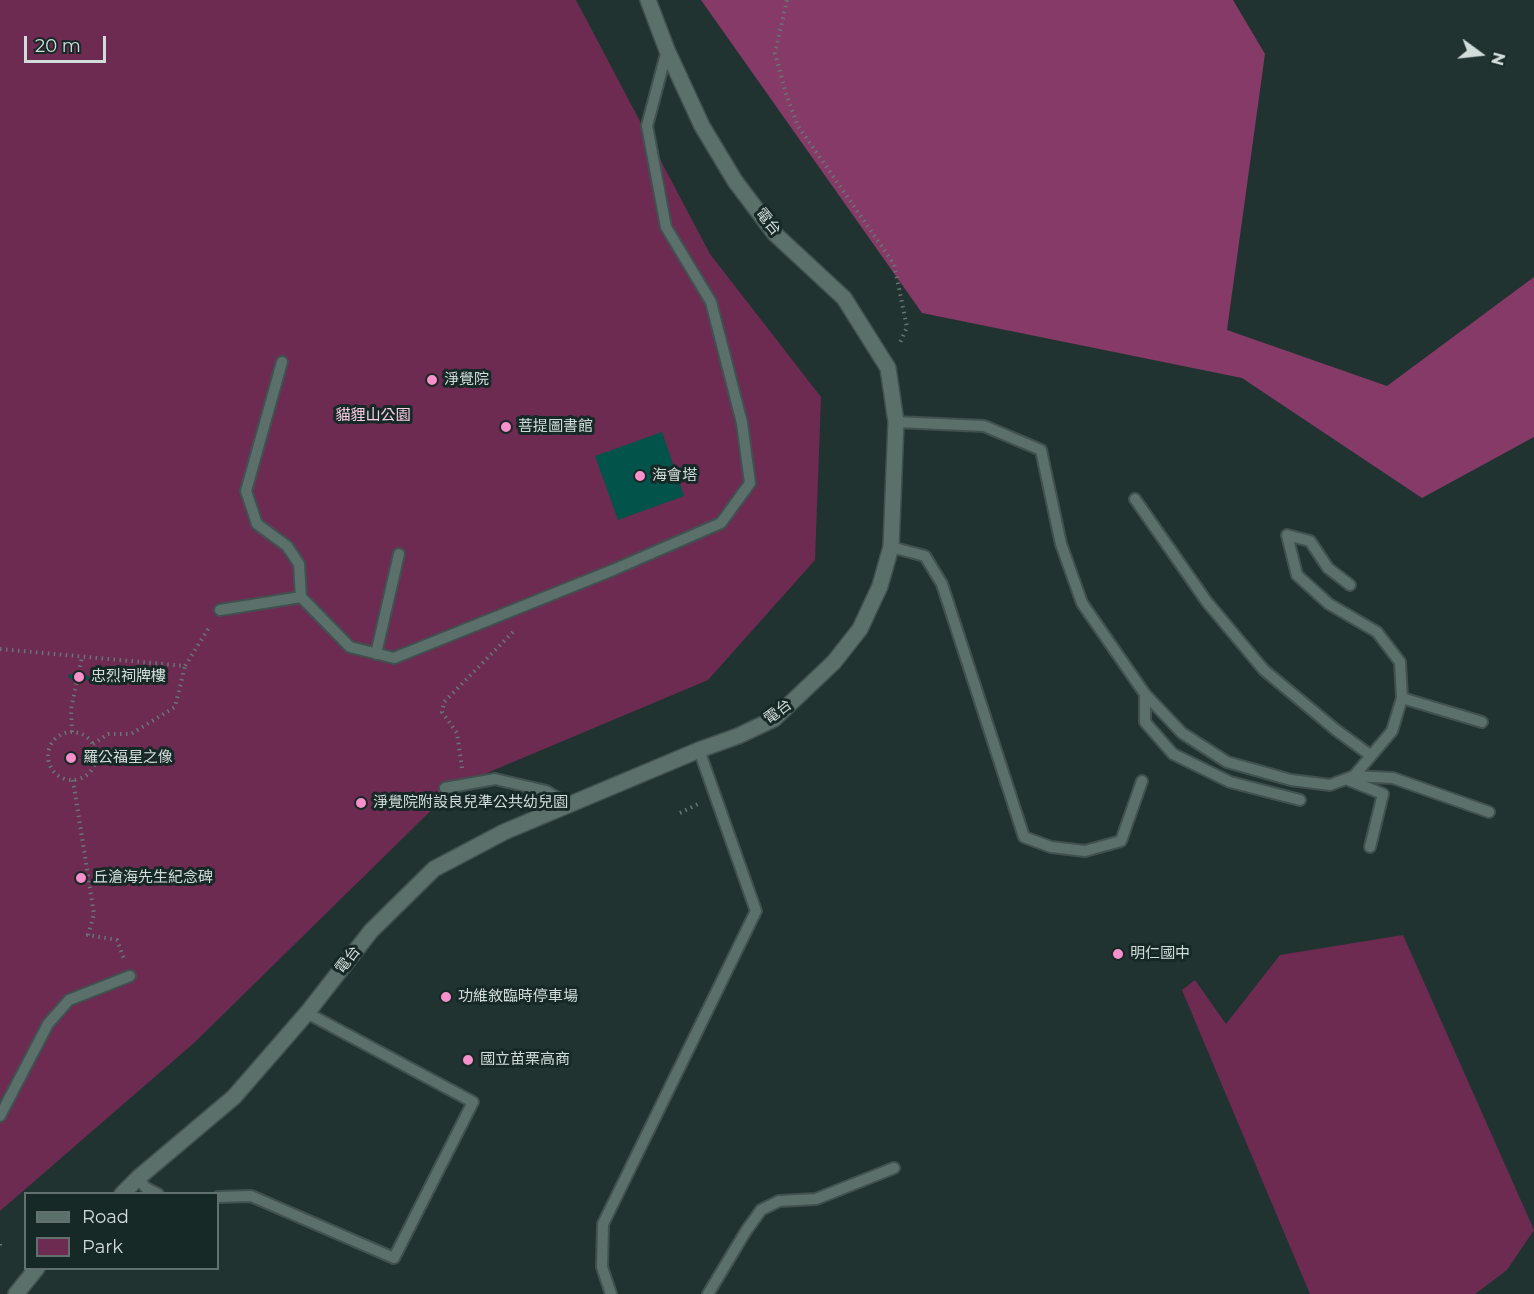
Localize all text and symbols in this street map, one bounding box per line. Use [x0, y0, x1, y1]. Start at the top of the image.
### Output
scale bar [27, 24, 110, 62]
north arrow [1450, 24, 1510, 84]
text: 20 m [35, 35, 81, 57]
text: N [1487, 50, 1509, 67]
street label: 電台 [752, 205, 784, 239]
place label: 淨覺院 [444, 371, 489, 389]
marker: 淨覺院 [425, 373, 439, 387]
park label: 貓貍山公園 [336, 407, 410, 425]
place label: 菩提圖書館 [518, 418, 593, 436]
marker: 菩提圖書館 [499, 420, 513, 434]
place label: 海會塔 [652, 467, 697, 485]
marker: 海會塔 [633, 469, 647, 483]
place label: 忠烈祠牌樓 [91, 668, 166, 686]
marker: 忠烈祠牌樓 [72, 670, 86, 684]
street label: 電台 [761, 696, 795, 728]
place label: 羅公福星之像 [83, 749, 173, 767]
marker: 羅公福星之像 [64, 751, 78, 765]
place label: 淨覺院附設良兒準公共幼兒園 [373, 794, 568, 812]
marker: 淨覺院附設良兒準公共幼兒園 [354, 796, 368, 810]
place label: 丘滄海先生紀念碑 [93, 869, 213, 887]
marker: 丘滄海先生紀念碑 [74, 871, 88, 885]
street label: 電台 [332, 943, 364, 977]
place label: 明仁國中 [1130, 945, 1190, 963]
marker: 明仁國中 [1111, 947, 1125, 961]
place label: 功維敘臨時停車場 [458, 988, 578, 1006]
marker: 功維敘臨時停車場 [439, 990, 453, 1004]
place label: 國立苗栗高商 [480, 1051, 570, 1069]
marker: 國立苗栗高商 [461, 1053, 475, 1067]
legend [24, 1192, 219, 1270]
text: Road [82, 1206, 129, 1228]
text: Park [82, 1236, 123, 1258]

